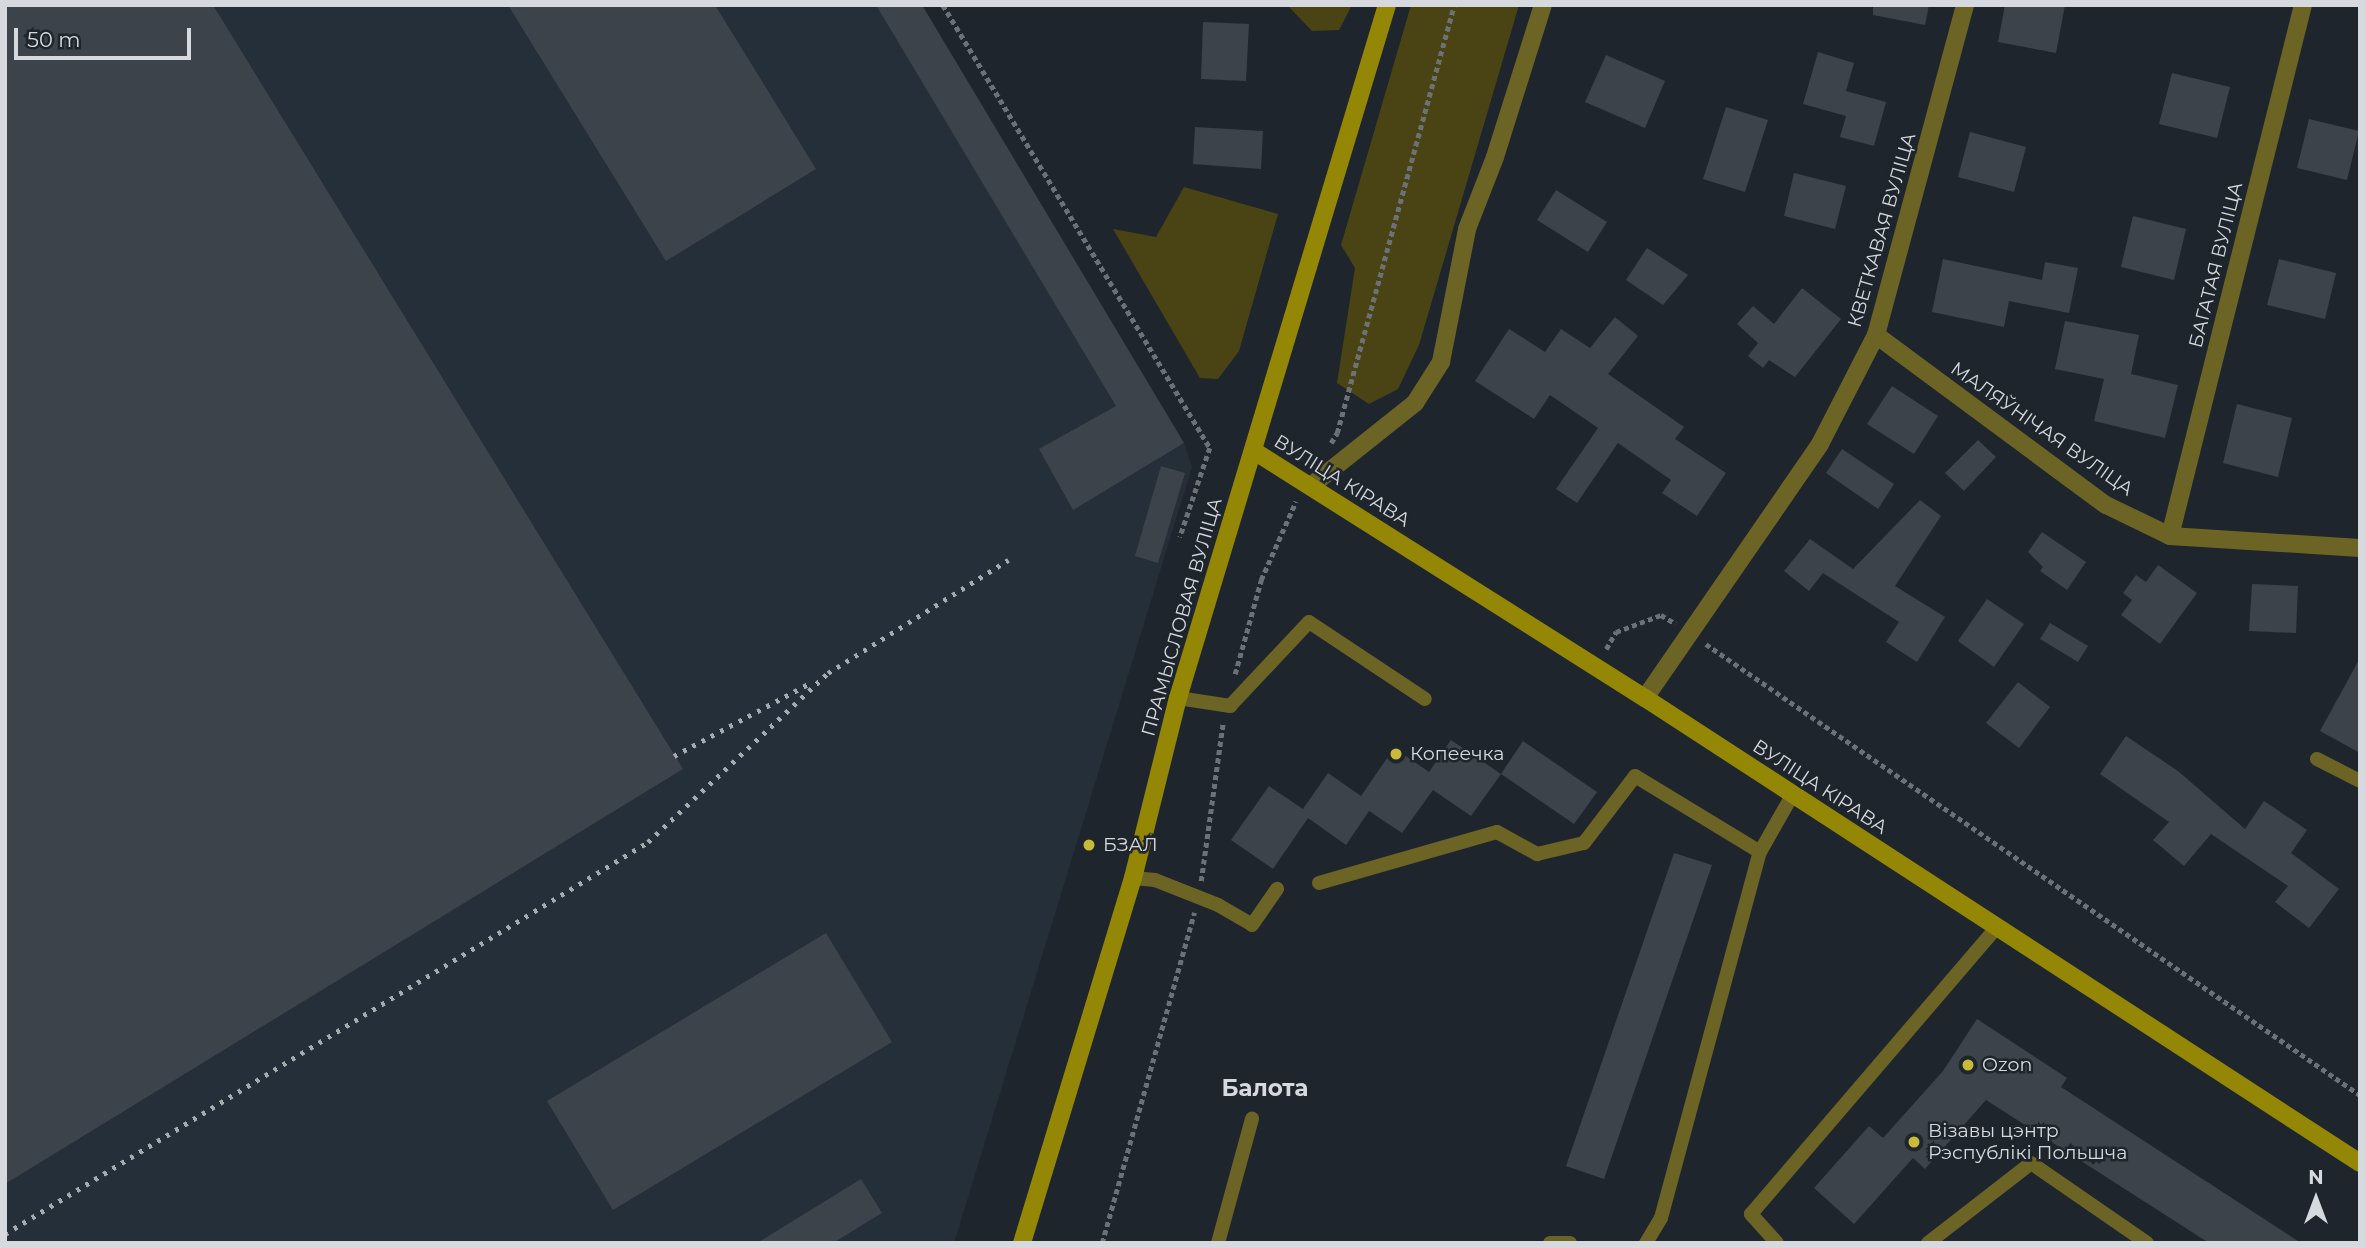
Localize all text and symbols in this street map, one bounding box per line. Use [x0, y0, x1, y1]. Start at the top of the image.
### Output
scale bar [18, 14, 194, 58]
text: 50 m [27, 27, 81, 52]
street label: КВЕТКАВАЯ ВУЛІЦА [1843, 130, 1921, 330]
street label: БАГАТАЯ ВУЛІЦА [2184, 180, 2248, 350]
street label: МАЛЯЎНІЧАЯ ВУЛІЦА [1946, 357, 2138, 501]
street label: ВУЛІЦА КІРАВА [1270, 430, 1414, 532]
street label: ПРАМЫСЛОВАЯ ВУЛІЦА [1137, 495, 1227, 739]
street label: ВУЛІЦА КІРАВА [1748, 735, 1892, 839]
place label: Копеечка [1410, 743, 1504, 765]
marker: Копеечка [1388, 746, 1404, 762]
place label: БЗАЛ [1103, 834, 1158, 856]
marker: БЗАЛ [1081, 837, 1097, 853]
place label: Ozon [1982, 1054, 2032, 1076]
marker: Ozon [1960, 1057, 1976, 1073]
district label: Балота [1222, 1074, 1308, 1102]
place label: Візавы цэнтр Рэспублікі Польшча [1928, 1120, 2127, 1164]
marker: Візавы цэнтр Рэспублікі Польшча [1906, 1134, 1922, 1150]
north arrow [2281, 1164, 2351, 1234]
text: N [2308, 1166, 2324, 1189]

